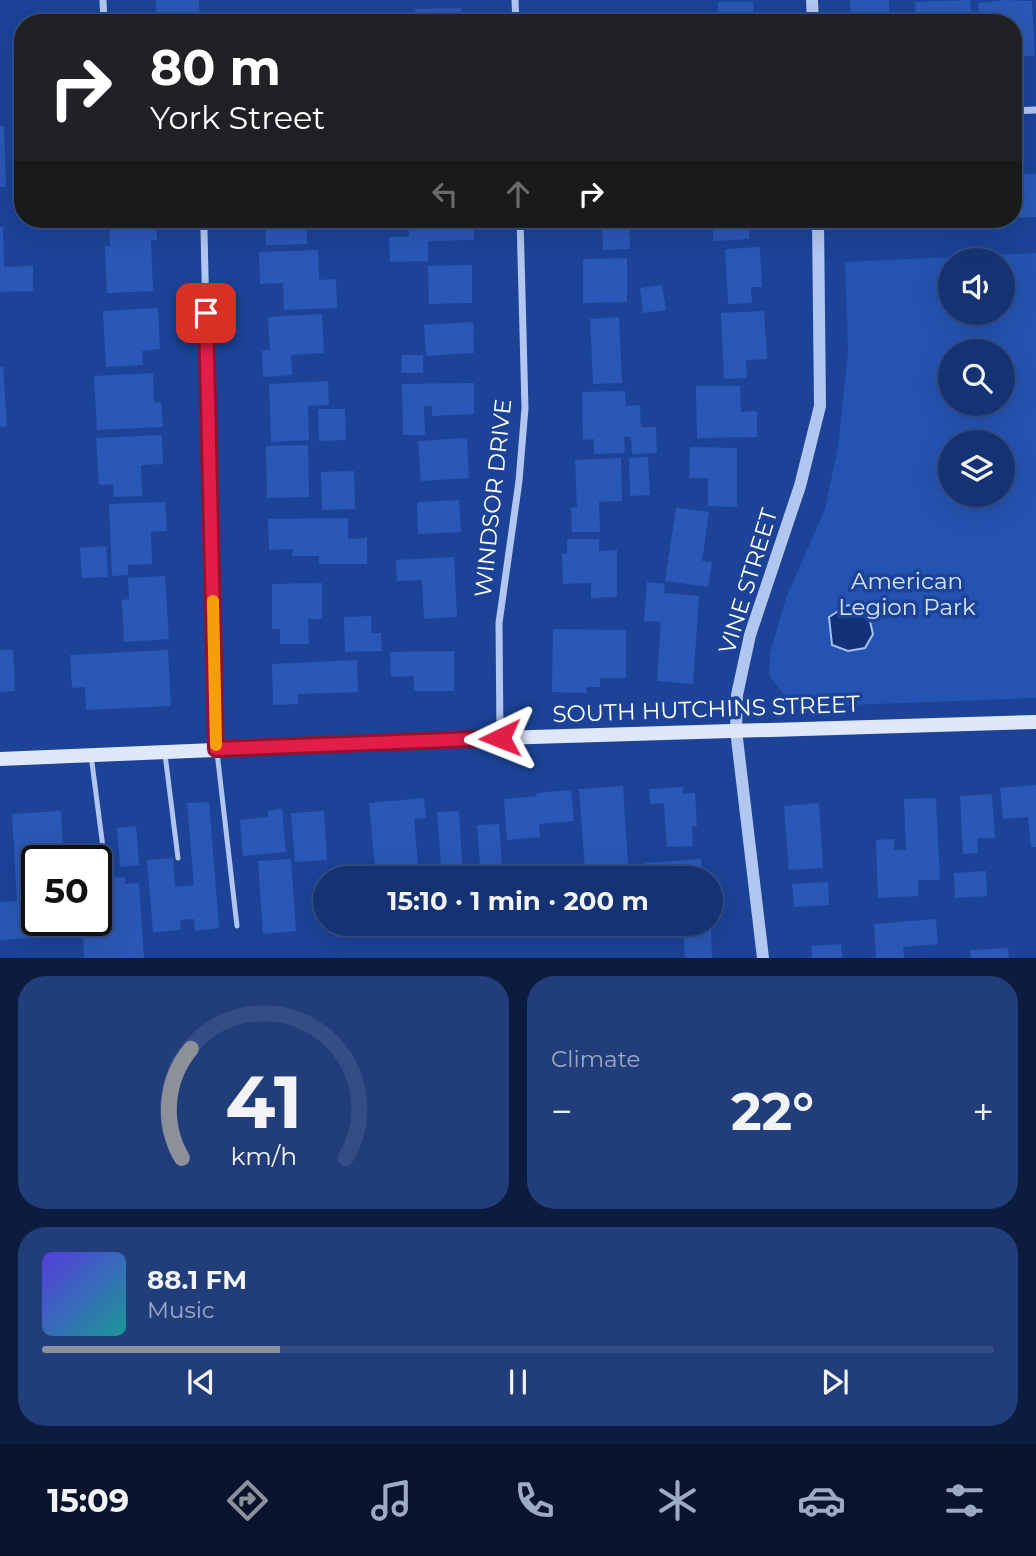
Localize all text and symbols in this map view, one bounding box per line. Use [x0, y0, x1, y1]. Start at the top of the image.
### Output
text: 80 m [150, 38, 281, 97]
icon: right [35, 42, 126, 133]
text: York Street [150, 98, 325, 137]
icon: left [426, 175, 464, 213]
icon: ahead [499, 175, 537, 213]
icon: right [572, 175, 610, 213]
map controls [938, 248, 1015, 507]
button: sound [938, 248, 1015, 325]
pin [176, 283, 236, 343]
icon: arrive [187, 294, 225, 332]
button: search [938, 339, 1015, 416]
street label: WINDSOR DRIVE [469, 397, 517, 599]
button: layers [938, 430, 1015, 507]
street label: VINE STREET [713, 504, 784, 657]
park label: American Legion Park [838, 567, 976, 621]
street label: SOUTH HUTCHINS STREET [552, 690, 861, 728]
position arrow [463, 701, 537, 775]
speed limit sign: 50 [21, 845, 112, 936]
text: 15:10 · 1 min · 200 m [387, 885, 649, 917]
text: Climate [551, 1045, 640, 1073]
text: 41 [225, 1059, 302, 1147]
text: 22° [731, 1080, 814, 1143]
text: − [551, 1088, 573, 1135]
text: + [972, 1088, 994, 1135]
text: km/h [230, 1141, 297, 1171]
text: 88.1 FM [147, 1264, 247, 1296]
text: Music [147, 1296, 215, 1324]
icon: previous [182, 1363, 220, 1401]
icon: pause [499, 1363, 537, 1401]
icon: next [816, 1363, 854, 1401]
icon: directions [223, 1476, 272, 1525]
icon: music [367, 1476, 416, 1525]
icon: phone [510, 1476, 559, 1525]
icon: climate [653, 1476, 702, 1525]
icon: car [797, 1476, 846, 1525]
icon: filters [940, 1476, 989, 1525]
text: 15:09 [47, 1481, 129, 1520]

